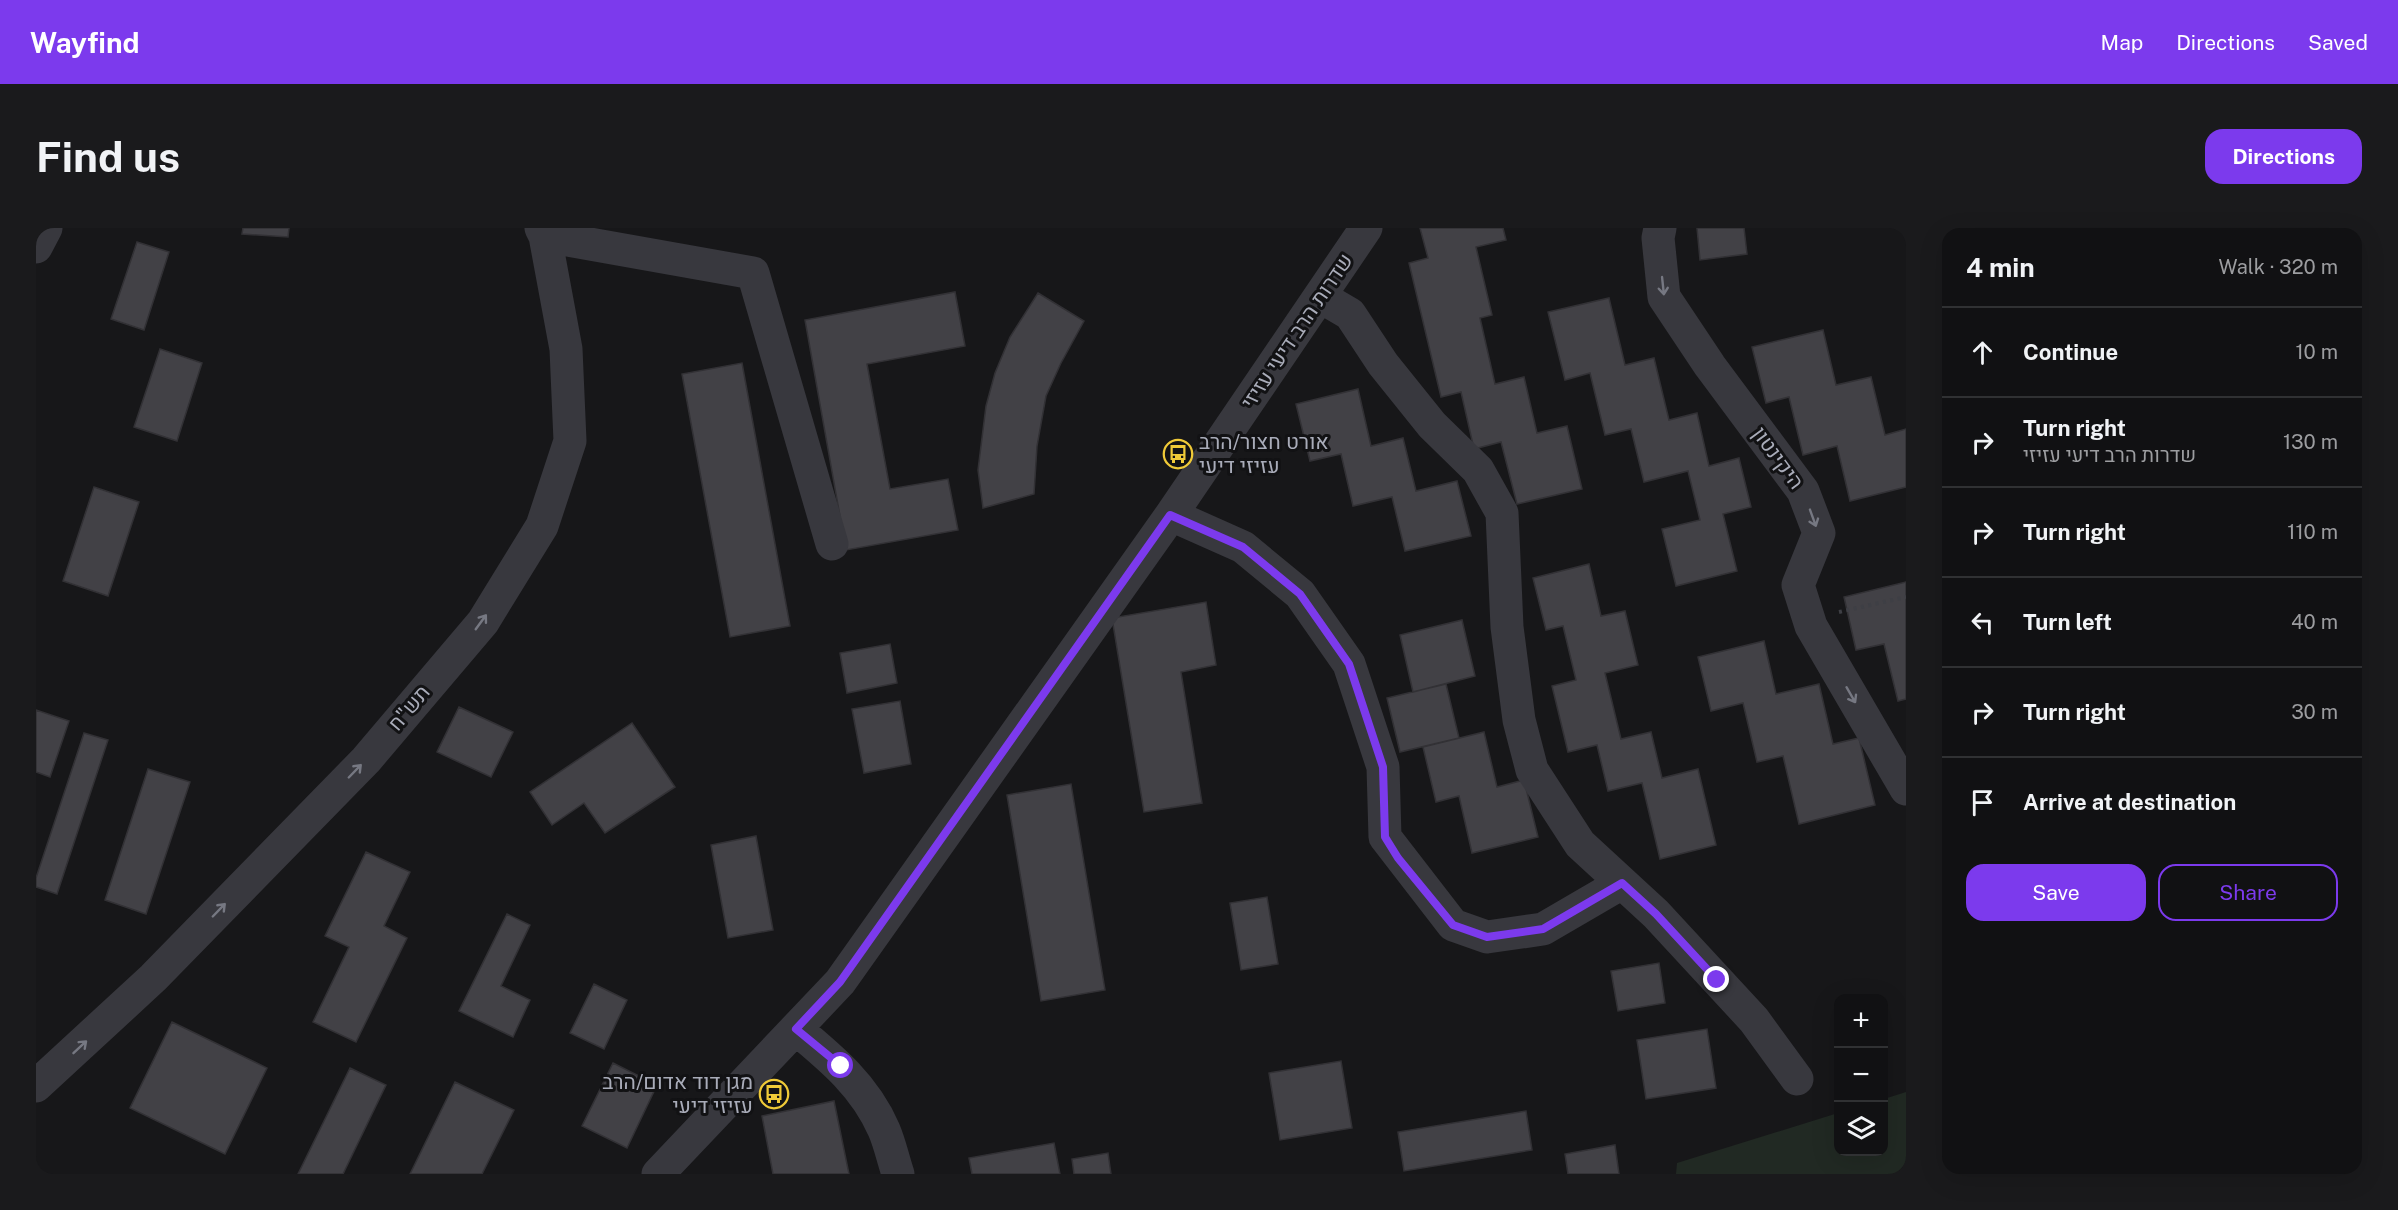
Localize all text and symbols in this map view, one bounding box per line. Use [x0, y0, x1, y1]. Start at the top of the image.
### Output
text: Wayfind [30, 26, 140, 59]
text: Map [2101, 30, 2143, 55]
text: Directions [2176, 30, 2275, 55]
text: Saved [2308, 30, 2368, 55]
button: Directions [2205, 129, 2362, 184]
text: Find us [36, 132, 180, 181]
street label: שדרות הרב דיעי עזיזי [1235, 248, 1358, 413]
text: 4 min [1966, 252, 2035, 283]
text: Walk · 320 m [2218, 255, 2338, 279]
one-way arrow [1658, 276, 1669, 295]
icon: ahead [1966, 336, 1999, 369]
text: Continue [2023, 339, 2118, 365]
text: 10 m [2295, 340, 2338, 364]
text: Turn right [2023, 415, 2126, 441]
street label: היקינטון [1747, 422, 1809, 494]
icon: right [1966, 426, 1999, 459]
place label: אורט חצור/הרב עזיזי דיעי [1199, 429, 1329, 478]
text: 130 m [2283, 430, 2338, 454]
bus stop icon: אורט חצור/הרב עזיזי דיעי [1162, 438, 1194, 470]
text: שדרות הרב דיעי עזיזי [2023, 443, 2196, 467]
one-way arrow [1809, 508, 1820, 527]
icon: right [1966, 516, 1999, 549]
text: Turn right [2023, 519, 2126, 545]
text: 110 m [2287, 520, 2338, 544]
icon: left [1966, 606, 1999, 639]
text: Turn left [2023, 609, 2112, 635]
text: 40 m [2291, 610, 2338, 634]
one-way arrow [475, 615, 488, 631]
street label: תש"ח [382, 680, 435, 735]
one-way arrow [1846, 686, 1858, 703]
icon: right [1966, 696, 1999, 729]
text: Turn right [2023, 699, 2126, 725]
text: 30 m [2291, 700, 2338, 724]
one-way arrow [348, 763, 363, 778]
icon: arrive [1966, 786, 1999, 819]
text: Arrive at destination [2023, 789, 2236, 815]
button: Save [1966, 864, 2146, 921]
button: Share [2158, 864, 2338, 921]
one-way arrow [212, 903, 226, 918]
route end [1703, 966, 1729, 992]
map controls [1834, 994, 1888, 1156]
button: + [1834, 994, 1888, 1048]
one-way arrow [72, 1039, 87, 1054]
button: − [1834, 1048, 1888, 1102]
route start [827, 1052, 853, 1078]
place label: מגן דוד אדום/הרב עזיזי דיעי [602, 1069, 753, 1118]
bus stop icon: מגן דוד אדום/הרב עזיזי דיעי [758, 1078, 790, 1110]
button: layers [1834, 1102, 1888, 1156]

